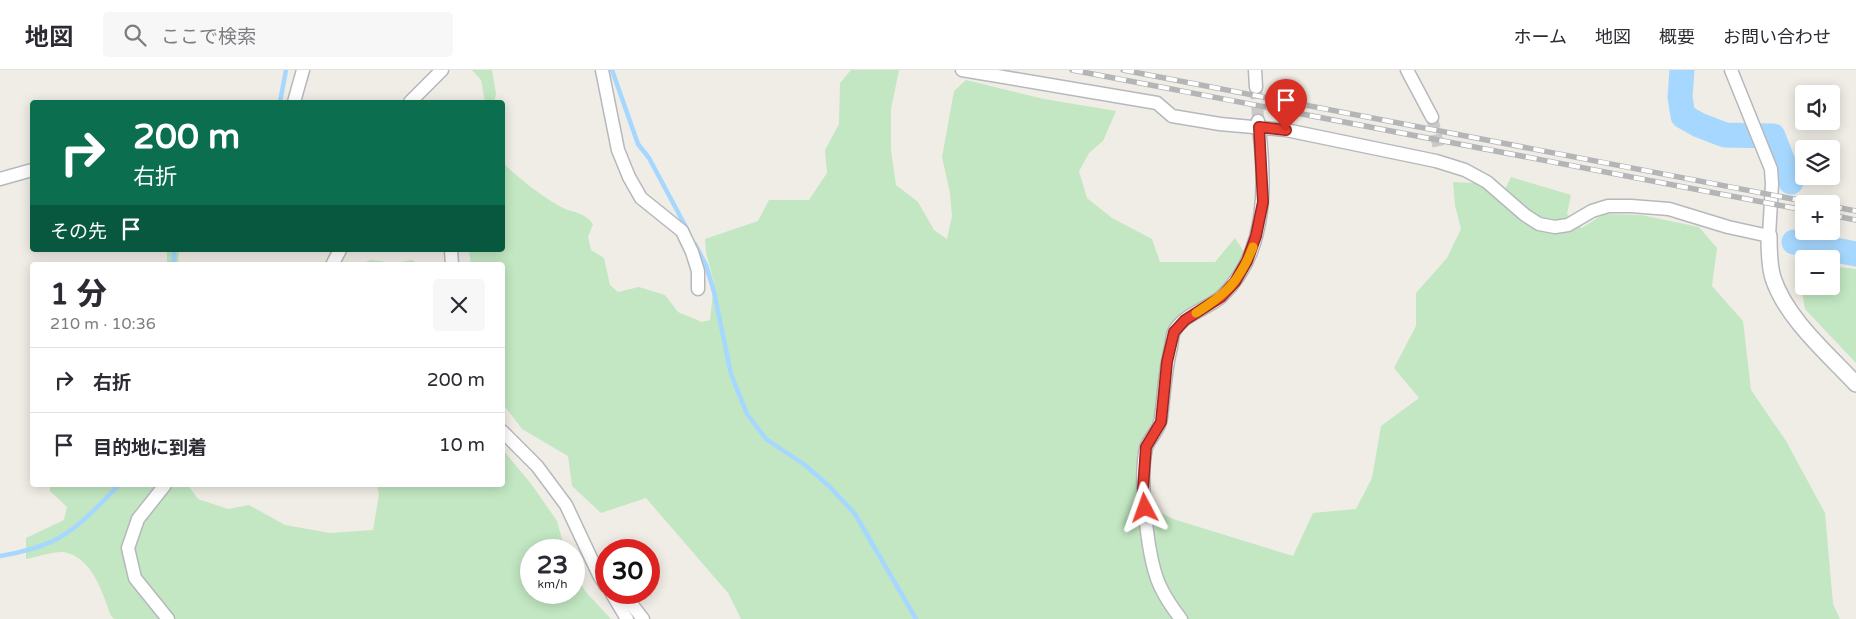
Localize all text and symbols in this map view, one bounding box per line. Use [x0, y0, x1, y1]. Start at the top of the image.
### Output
search box [103, 12, 453, 57]
icon: search [121, 21, 149, 49]
text: 地図 [25, 23, 73, 52]
text: ここで検索 [161, 26, 256, 48]
text: ホーム [1514, 26, 1567, 48]
text: 地図 [1595, 26, 1631, 48]
text: 概要 [1659, 26, 1695, 48]
text: お問い合わせ [1723, 26, 1831, 48]
pin [1265, 79, 1307, 130]
map controls [1795, 85, 1840, 295]
button: sound [1795, 85, 1840, 130]
icon: arrive [1272, 86, 1300, 114]
text: 200 m [133, 116, 240, 158]
icon: right [50, 120, 115, 185]
button: layers [1795, 140, 1840, 185]
text: 右折 [133, 164, 177, 190]
button: + [1795, 195, 1840, 240]
icon: arrive [117, 215, 145, 243]
text: その先 [50, 221, 107, 243]
button: − [1795, 250, 1840, 295]
text: 1 分 [50, 276, 107, 313]
button: close [433, 279, 485, 331]
text: 210 m · 10:36 [50, 314, 156, 334]
icon: right [50, 366, 78, 394]
text: 200 m [427, 369, 485, 391]
text: 右折 [93, 372, 131, 394]
icon: arrive [50, 431, 78, 459]
text: 10 m [439, 434, 485, 456]
text: 目的地に到着 [93, 437, 207, 459]
position arrow [1118, 481, 1170, 533]
speed limit sign: 30 [595, 539, 660, 604]
text: 23 [537, 550, 568, 580]
text: km/h [537, 577, 568, 591]

